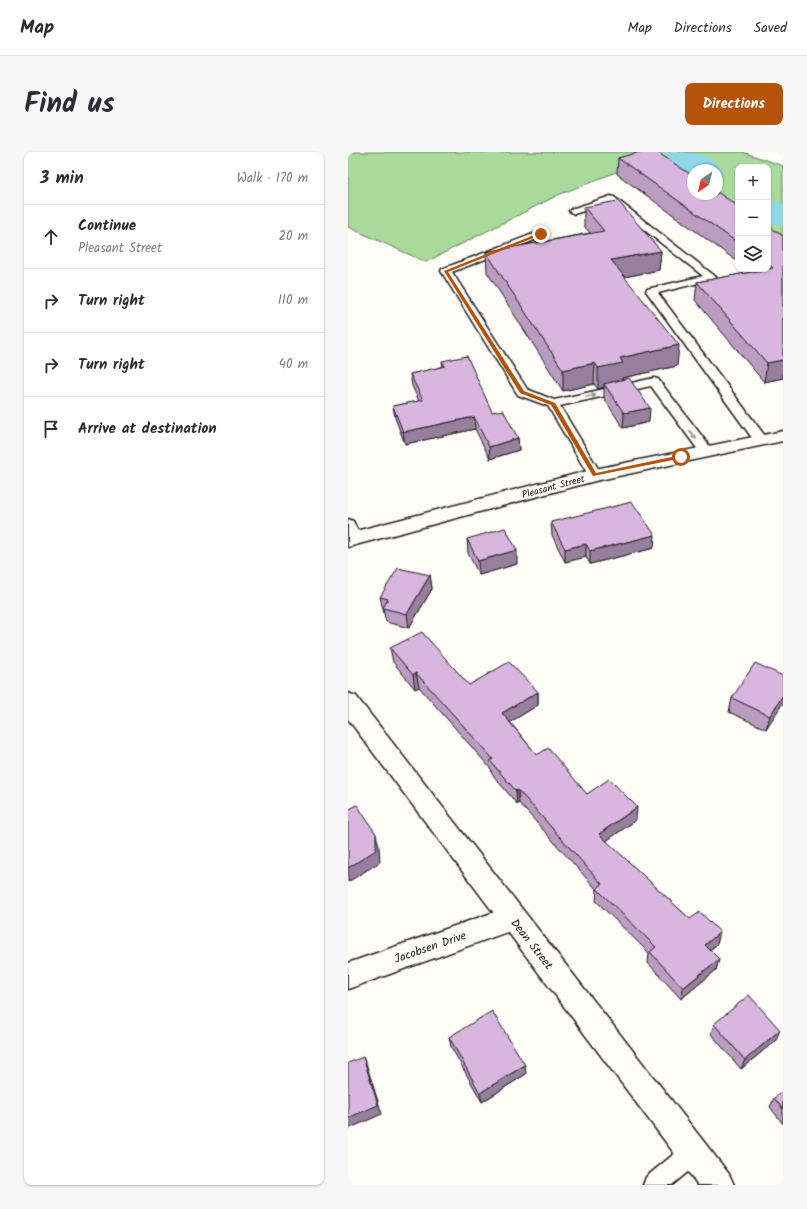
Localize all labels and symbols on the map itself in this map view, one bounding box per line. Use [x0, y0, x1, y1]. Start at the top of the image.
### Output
north arrow [687, 164, 723, 200]
route end [532, 225, 550, 243]
one-way arrow [585, 392, 597, 398]
one-way arrow [689, 429, 698, 440]
route start [672, 448, 690, 466]
street label: Pleasant Street [520, 471, 587, 503]
street label: Dean Street [506, 915, 558, 974]
street label: Jacobsen Drive [392, 926, 469, 969]

